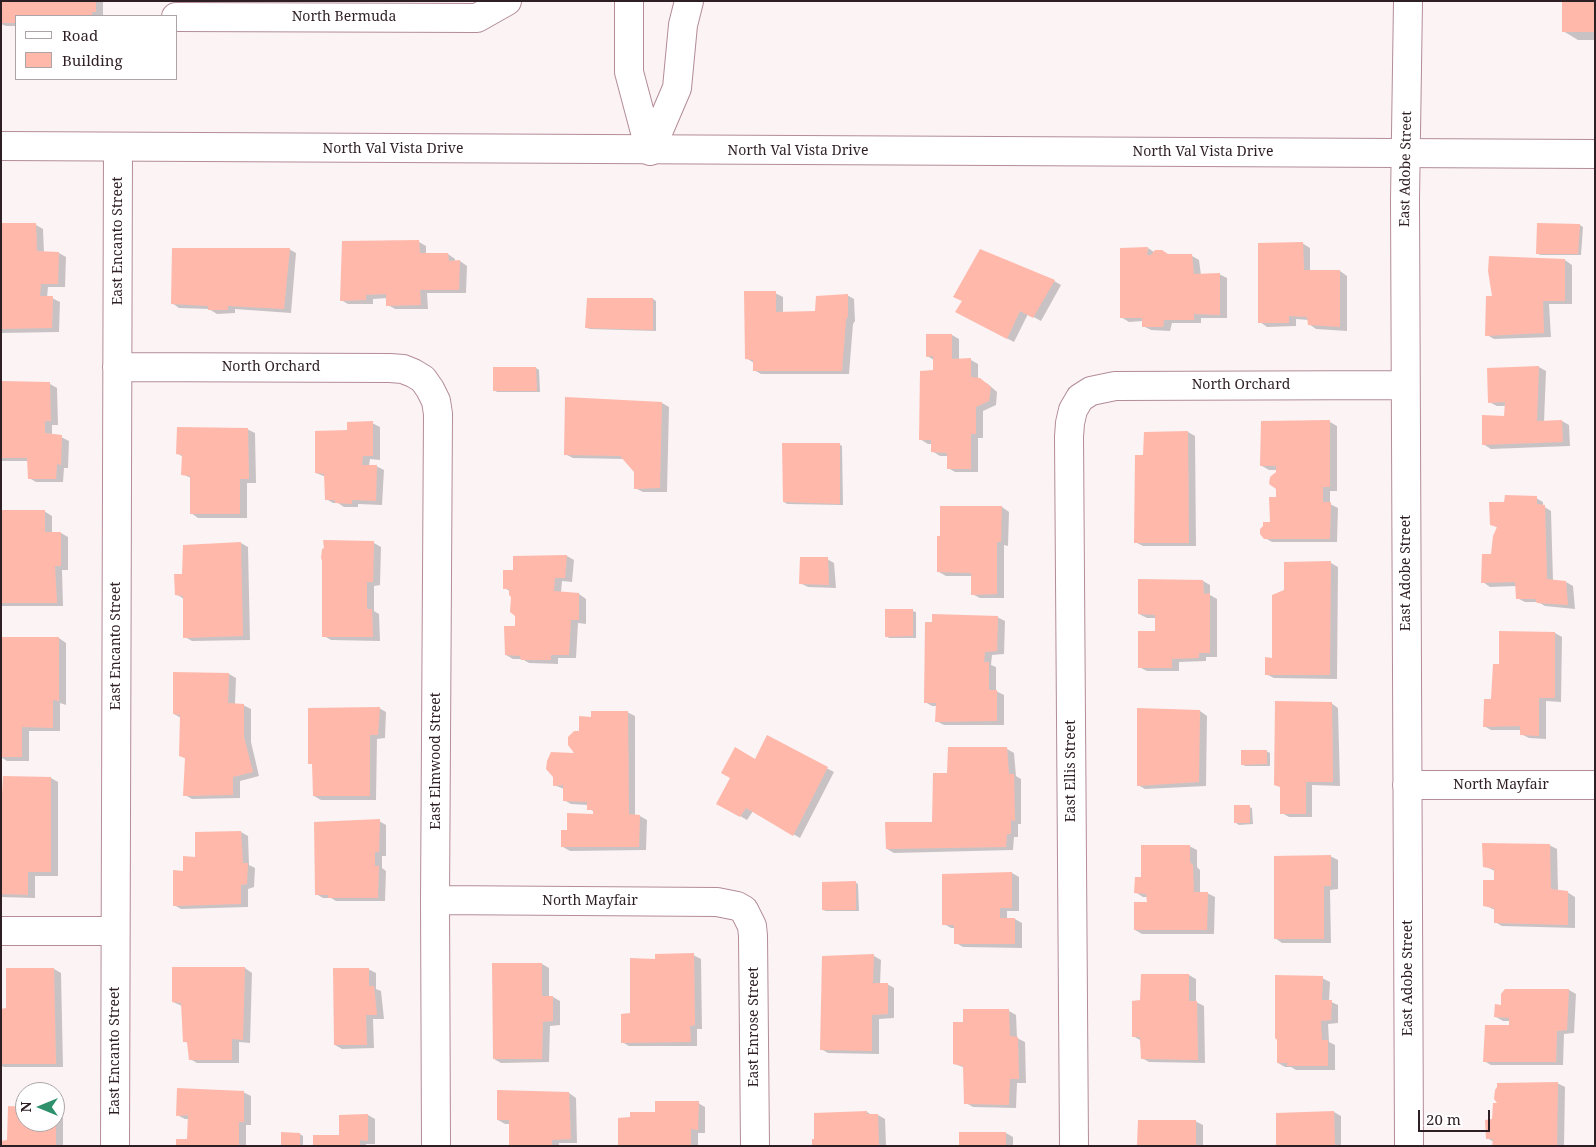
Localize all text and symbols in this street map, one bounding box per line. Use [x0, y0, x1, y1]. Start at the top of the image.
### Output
street label: North Bermuda [292, 9, 396, 25]
legend [15, 15, 178, 80]
text: Road [62, 25, 98, 45]
text: Building [62, 50, 123, 70]
street label: East Adobe Street [1397, 111, 1415, 227]
street label: North Val Vista Drive [323, 141, 463, 157]
street label: North Val Vista Drive [728, 143, 868, 159]
street label: North Val Vista Drive [1133, 144, 1273, 160]
street label: East Encanto Street [110, 177, 126, 305]
street label: North Orchard [222, 359, 320, 375]
street label: North Orchard [1192, 377, 1290, 393]
street label: East Adobe Street [1398, 515, 1414, 631]
street label: East Encanto Street [108, 582, 124, 710]
street label: East Elmwood Street [428, 692, 444, 830]
street label: East Ellis Street [1063, 720, 1079, 822]
street label: North Mayfair [1453, 777, 1549, 793]
street label: North Mayfair [542, 893, 638, 909]
street label: East Adobe Street [1400, 920, 1416, 1036]
street label: East Enrose Street [746, 967, 762, 1087]
street label: East Encanto Street [107, 987, 123, 1115]
north arrow [15, 1082, 65, 1132]
scale bar [1421, 1100, 1494, 1132]
text: N [16, 1101, 35, 1113]
text: 20 m [1426, 1109, 1461, 1129]

